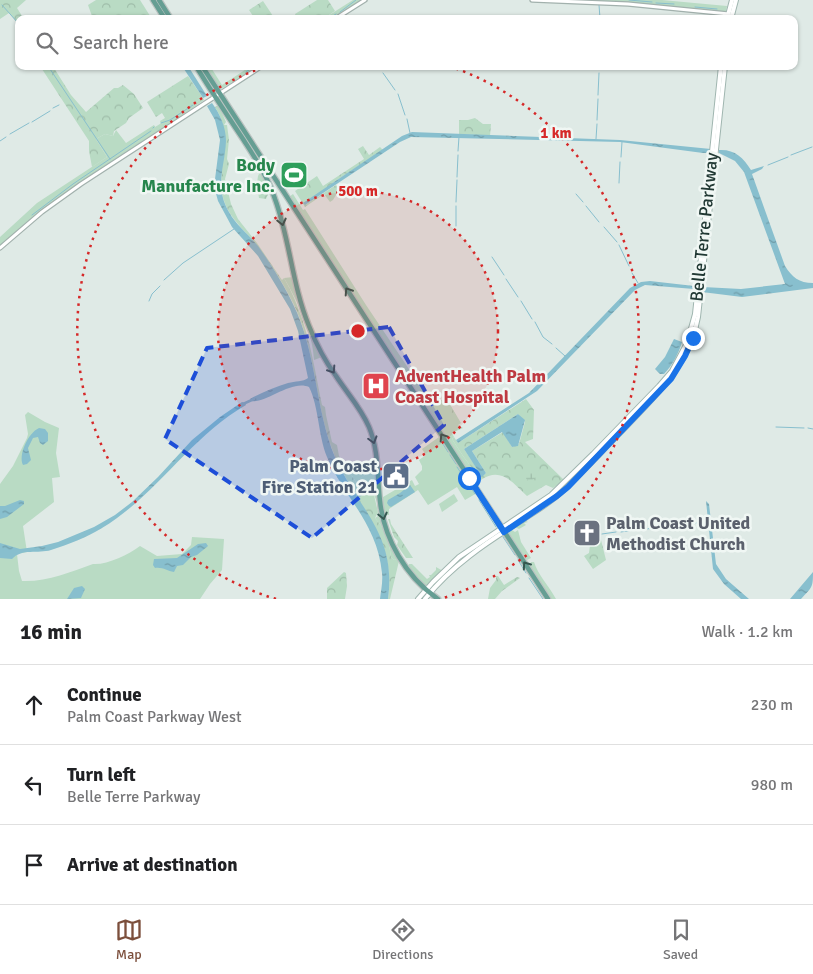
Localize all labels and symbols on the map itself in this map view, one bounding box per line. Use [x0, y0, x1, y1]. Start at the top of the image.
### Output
text: 1 km [540, 124, 572, 142]
street label: Belle Terre Parkway [685, 151, 723, 303]
place label: Body Manufacture Inc. [141, 154, 275, 197]
sports icon: Body Manufacture Inc. [279, 160, 309, 190]
text: 500 m [338, 182, 378, 200]
one-way arrow [276, 218, 287, 227]
one-way arrow [344, 287, 354, 296]
centre of rings [349, 322, 367, 340]
route end [682, 327, 705, 350]
one-way arrow [326, 365, 335, 374]
place label: AdventHealth Palm Coast Hospital [395, 365, 546, 408]
hospital icon: AdventHealth Palm Coast Hospital [361, 371, 391, 401]
one-way arrow [440, 433, 449, 443]
one-way arrow [367, 436, 378, 444]
place label: Palm Coast Fire Station 21 [262, 455, 377, 498]
public building icon: Palm Coast Fire Station 21 [381, 461, 411, 491]
route start [458, 467, 481, 490]
one-way arrow [377, 511, 388, 520]
place label: Palm Coast United Methodist Church [606, 512, 751, 555]
church icon: Palm Coast United Methodist Church [572, 518, 602, 548]
one-way arrow [523, 562, 532, 571]

